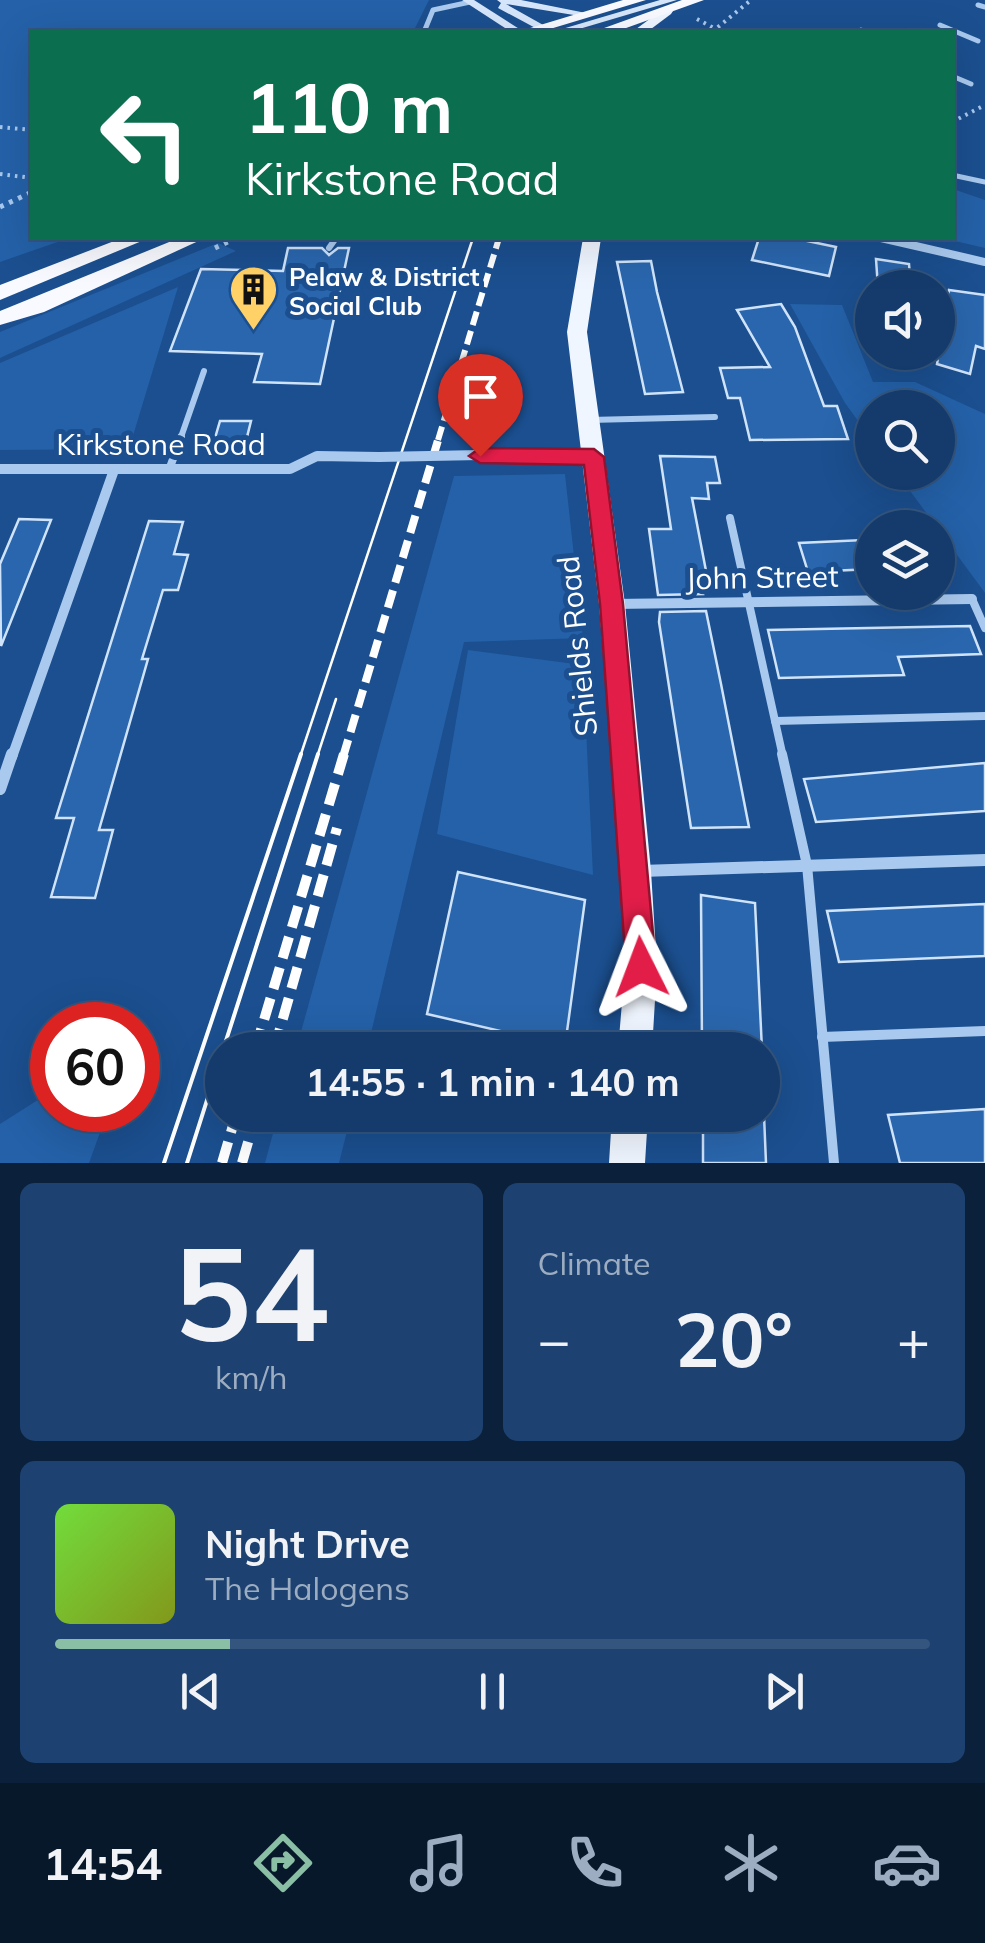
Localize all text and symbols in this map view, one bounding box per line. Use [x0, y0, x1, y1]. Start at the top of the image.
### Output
text: 110 m [245, 63, 453, 151]
icon: left [80, 70, 210, 200]
text: Kirkstone Road [245, 150, 560, 206]
place label: Pelaw & District Social Club [289, 261, 480, 321]
building icon: Pelaw & District Social Club [228, 264, 280, 332]
map controls [855, 270, 955, 610]
button: sound [855, 270, 955, 370]
pin [438, 354, 523, 457]
icon: arrive [453, 369, 508, 424]
button: search [855, 390, 955, 490]
street label: Kirkstone Road [56, 425, 266, 463]
button: layers [855, 510, 955, 610]
street label: Shields Road [549, 554, 605, 738]
street label: John Street [685, 557, 839, 597]
position arrow [589, 915, 693, 1019]
speed limit sign: 60 [30, 1002, 160, 1132]
text: 14:55 · 1 min · 140 m [305, 1058, 680, 1106]
text: 54 [173, 1210, 329, 1374]
text: Climate [538, 1243, 650, 1283]
text: 20° [675, 1292, 793, 1386]
text: − [538, 1305, 571, 1374]
text: + [897, 1305, 930, 1374]
text: km/h [215, 1357, 287, 1397]
text: Night Drive [205, 1520, 410, 1568]
text: The Halogens [205, 1568, 410, 1608]
icon: previous [173, 1664, 228, 1719]
icon: pause [465, 1664, 520, 1719]
icon: next [757, 1664, 812, 1719]
icon: directions [248, 1828, 318, 1898]
icon: music [404, 1828, 474, 1898]
icon: phone [560, 1828, 630, 1898]
icon: climate [716, 1828, 786, 1898]
icon: car [872, 1828, 942, 1898]
text: 14:54 [43, 1835, 162, 1891]

